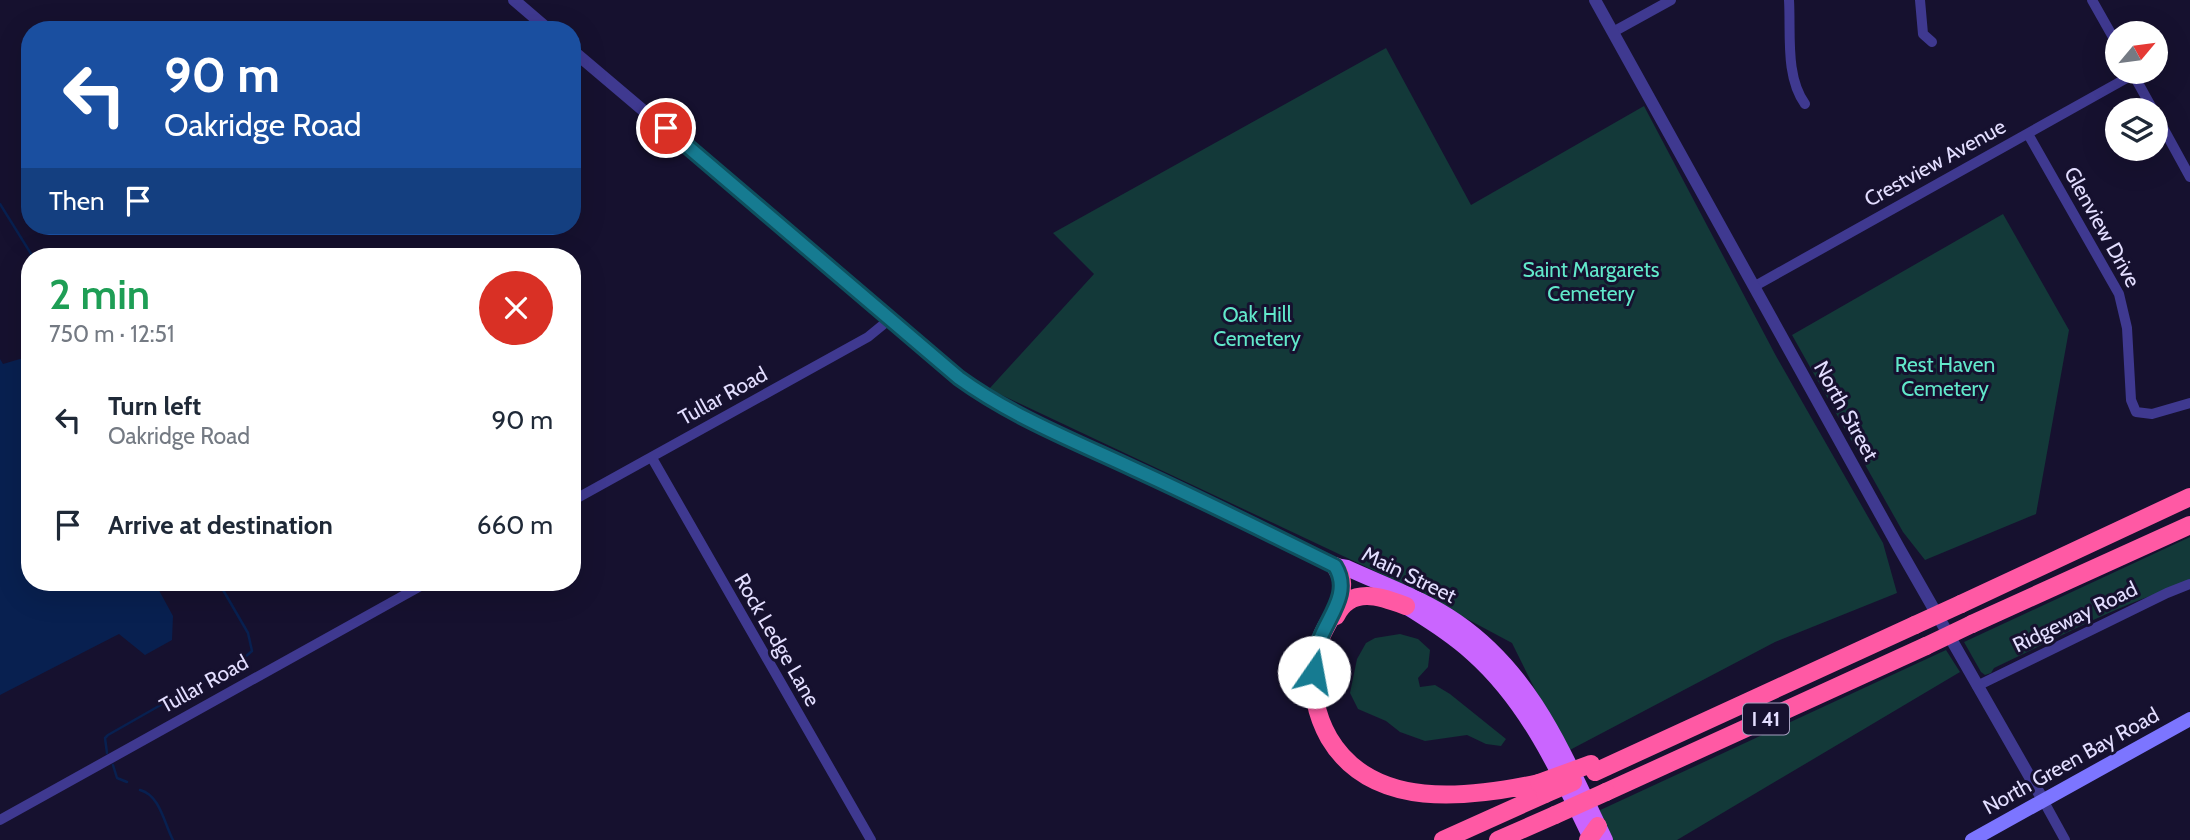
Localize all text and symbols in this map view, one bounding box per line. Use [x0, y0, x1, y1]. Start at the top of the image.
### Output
north arrow [2105, 21, 2168, 84]
map controls [2105, 21, 2168, 161]
text: 90 m [164, 45, 280, 104]
icon: left [49, 49, 140, 140]
pin [636, 98, 696, 158]
button: layers [2105, 98, 2168, 161]
text: Oakridge Road [164, 105, 362, 144]
icon: arrive [647, 109, 685, 147]
street label: Crestview Avenue [1860, 113, 2010, 212]
street label: Glenview Drive [2059, 162, 2146, 291]
icon: arrive [119, 182, 157, 220]
text: Then [49, 185, 105, 217]
park label: Saint Margarets Cemetery [1522, 257, 1660, 306]
text: 2 min [49, 268, 150, 320]
button: close [479, 271, 553, 345]
park label: Oak Hill Cemetery [1213, 302, 1301, 351]
text: 750 m · 12:51 [49, 320, 175, 348]
park label: Rest Haven Cemetery [1895, 352, 1995, 401]
street label: North Street [1809, 357, 1884, 465]
street label: Tullar Road [674, 361, 771, 430]
text: Turn left [108, 390, 201, 422]
icon: left [49, 401, 87, 439]
text: 90 m [491, 404, 553, 436]
text: Oakridge Road [108, 422, 250, 450]
icon: arrive [49, 506, 87, 544]
text: Arrive at destination [108, 509, 333, 541]
text: 660 m [477, 509, 553, 541]
street label: Main Street [1358, 541, 1460, 608]
street label: Rock Ledge Lane [729, 569, 826, 711]
street label: Ridgeway Road [2008, 576, 2141, 657]
position arrow [1277, 635, 1351, 709]
street label: Tullar Road [155, 649, 252, 718]
street label: North Green Bay Road [1978, 702, 2163, 819]
road number: I 41 [1743, 704, 1789, 734]

